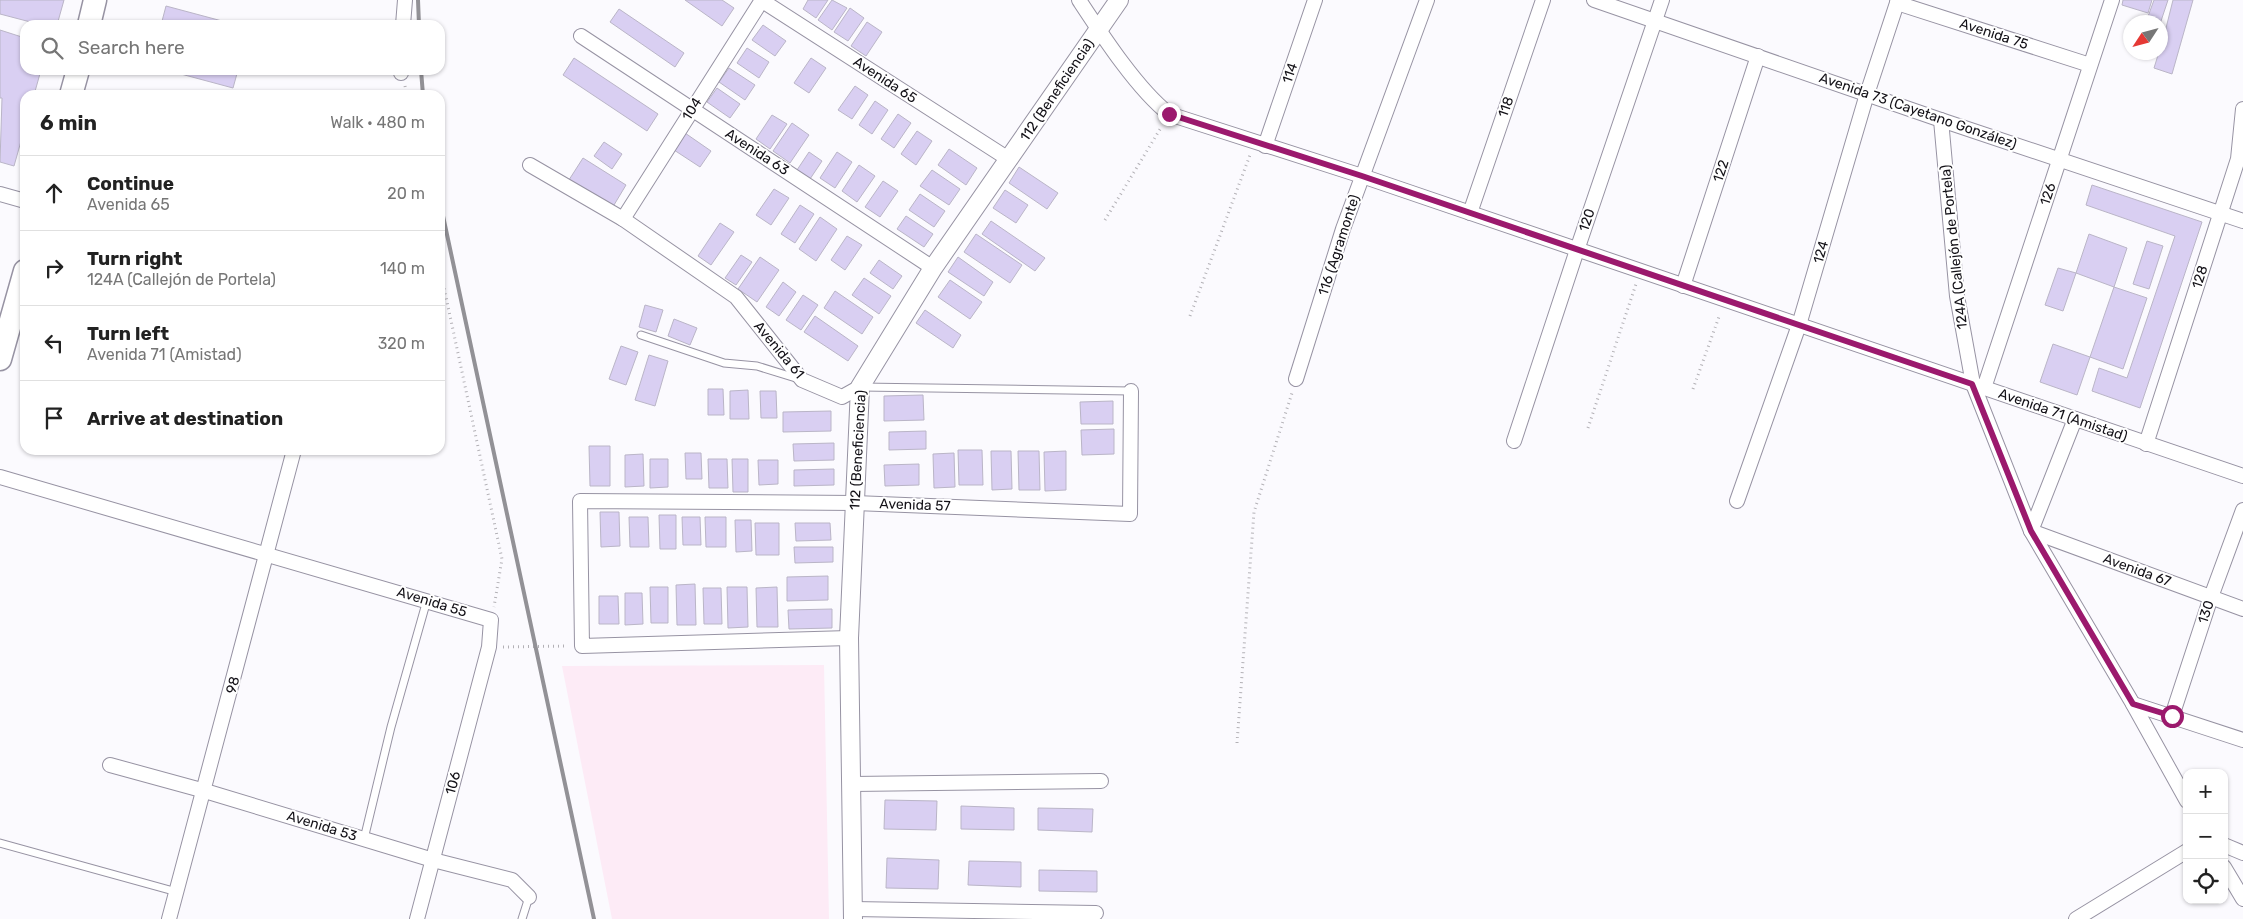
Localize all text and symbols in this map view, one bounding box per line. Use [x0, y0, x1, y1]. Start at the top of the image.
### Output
street label: Avenida 75 [1958, 15, 2030, 53]
north arrow [2123, 15, 2168, 60]
search box [20, 20, 445, 75]
icon: search [38, 34, 66, 62]
street label: 112 (Beneficiencia) [1016, 35, 1098, 145]
text: Search here [78, 36, 185, 59]
street label: Avenida 65 [850, 53, 920, 107]
street label: 114 [1279, 60, 1302, 86]
street label: Avenida 73 (Cayetano González) [1817, 69, 2019, 153]
street label: 104 [679, 94, 706, 124]
street label: 118 [1495, 94, 1517, 120]
route end [1158, 103, 1181, 126]
text: 6 min [40, 110, 97, 135]
text: Walk · 480 m [330, 113, 425, 132]
street label: Avenida 63 [722, 125, 792, 179]
street label: 122 [1709, 158, 1733, 184]
street label: 124A (Callejón de Portela) [1937, 164, 1971, 330]
text: Continue [87, 172, 174, 195]
icon: ahead [40, 179, 68, 207]
street label: 126 [2036, 181, 2060, 207]
text: 20 m [387, 184, 425, 203]
street label: 116 (Agramonte) [1315, 192, 1363, 298]
text: Avenida 65 [87, 195, 170, 214]
street label: 120 [1575, 206, 1599, 234]
street label: 124 [1810, 238, 1832, 265]
text: Turn right [87, 247, 182, 270]
icon: right [40, 254, 68, 282]
text: 140 m [380, 259, 425, 278]
street label: 128 [2188, 263, 2212, 291]
text: 124A (Callejón de Portela) [87, 270, 276, 289]
street label: Avenida 61 [750, 318, 808, 382]
text: Turn left [87, 322, 169, 345]
icon: left [40, 329, 68, 357]
text: 320 m [378, 334, 425, 353]
text: Avenida 71 (Amistad) [87, 345, 242, 364]
street label: Avenida 71 (Amistad) [1996, 385, 2130, 445]
street label: 112 (Beneficiencia) [846, 390, 870, 510]
icon: arrive [40, 404, 68, 432]
text: Arrive at destination [87, 407, 283, 430]
street label: Avenida 57 [879, 495, 951, 515]
street label: Avenida 67 [2101, 550, 2173, 590]
street label: Avenida 55 [395, 583, 469, 621]
street label: 130 [2194, 598, 2218, 626]
street label: 98 [223, 674, 243, 696]
route start [2161, 705, 2184, 728]
map controls [2183, 769, 2228, 904]
button: + [2183, 769, 2228, 814]
street label: 106 [442, 770, 464, 796]
street label: Avenida 53 [285, 807, 359, 845]
button: − [2183, 814, 2228, 859]
button: locate [2183, 859, 2228, 904]

